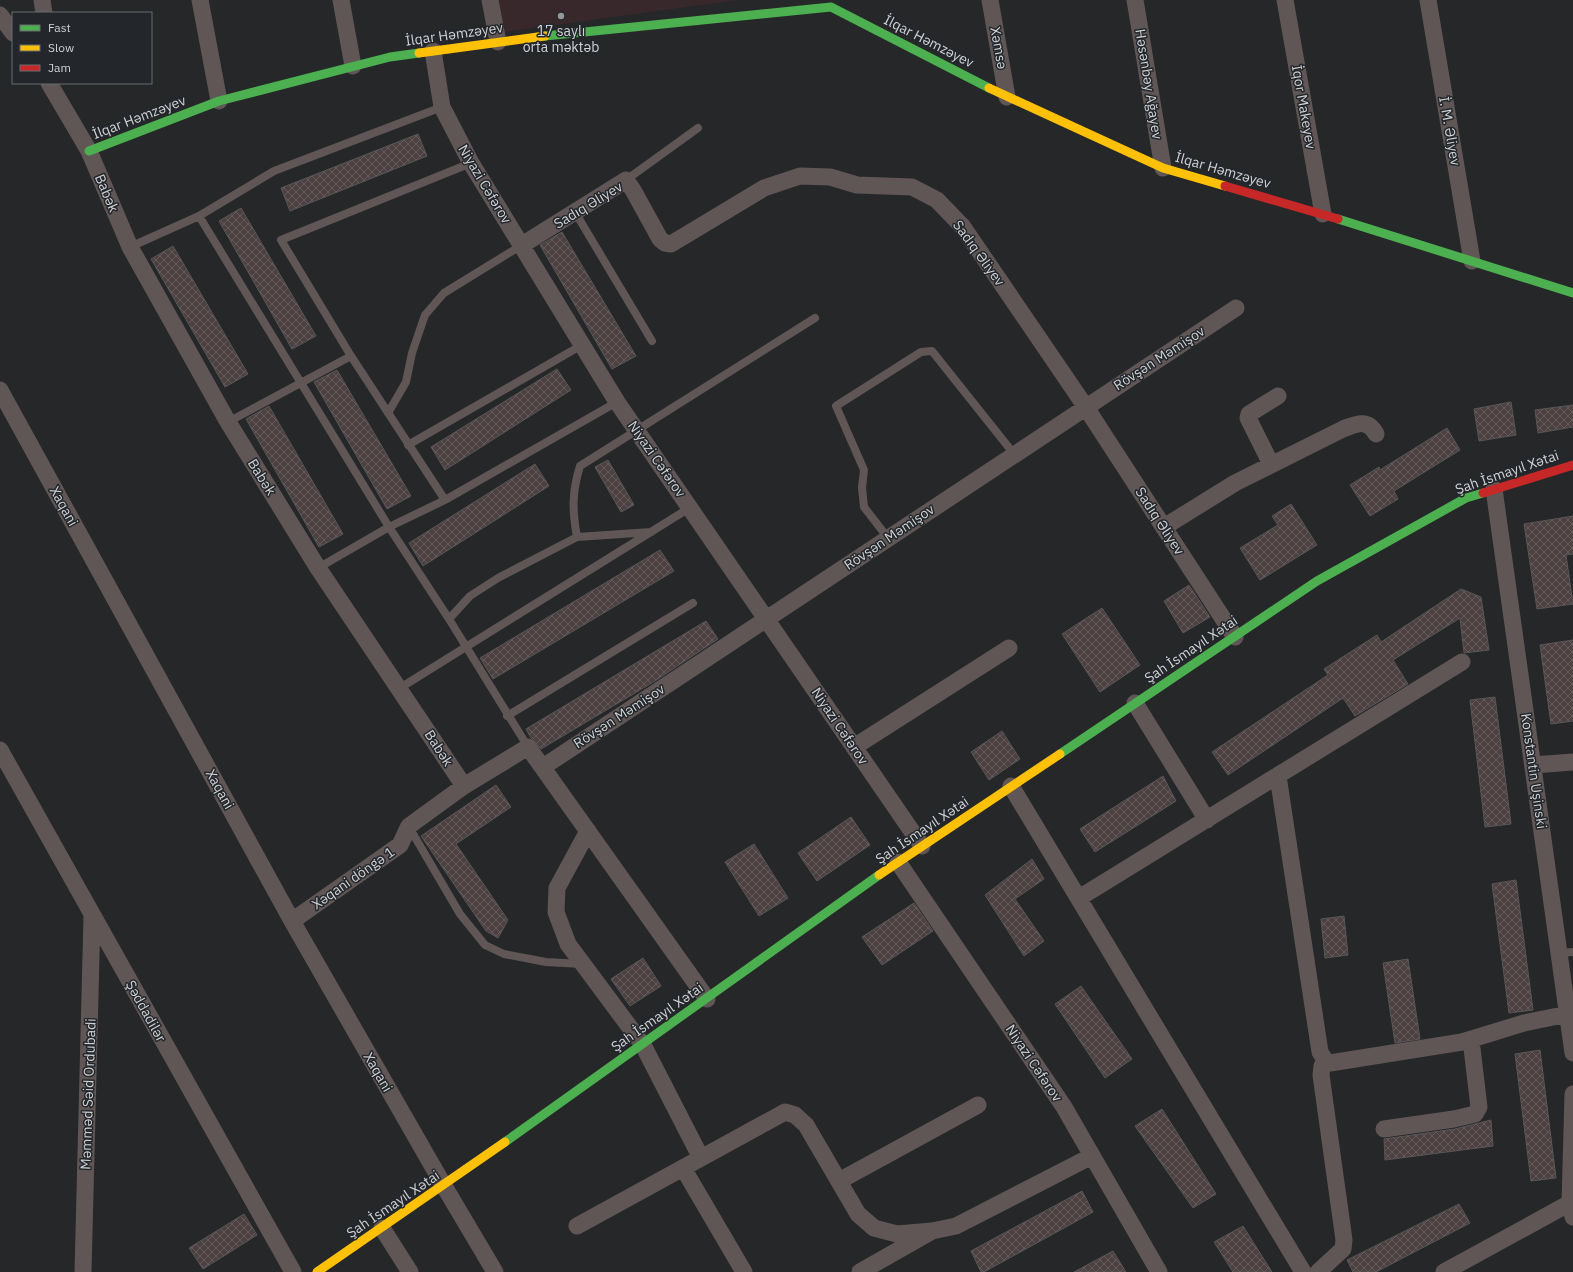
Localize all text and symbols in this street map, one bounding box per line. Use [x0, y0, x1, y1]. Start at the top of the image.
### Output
marker: 17 saylı orta məktəb [556, 11, 566, 21]
street label: İlqar Həmzəyev [881, 11, 977, 71]
legend [12, 12, 152, 84]
street label: İlqar Həmzəyev [404, 18, 504, 50]
text: Fast [48, 20, 71, 35]
place label: 17 saylı orta məktəb [523, 22, 599, 56]
street label: Xəmsə [986, 25, 1012, 71]
street label: Həsənbəy Ağayev [1131, 28, 1167, 140]
text: Slow [48, 40, 74, 55]
text: Jam [48, 60, 71, 75]
street label: İqor Makeyev [1288, 64, 1320, 150]
street label: İlqar Həmzəyev [90, 91, 188, 143]
street label: İ. M. Əliyev [1435, 95, 1465, 167]
street label: Niyazi Cəfərov [454, 141, 516, 227]
street label: İlqar Həmzəyev [1173, 148, 1273, 192]
street label: Babək [91, 171, 123, 215]
street label: Sadıq Əliyev [550, 177, 626, 233]
street label: Sadıq Əliyev [949, 216, 1009, 290]
street label: Rövşən Məmişov [1110, 322, 1208, 394]
street label: Niyazi Cəfərov [624, 417, 690, 501]
street label: Şah İsmayıl Xətai [1453, 446, 1561, 498]
street label: Babək [244, 455, 281, 499]
street label: Xaqani [46, 483, 82, 529]
street label: Sadıq Əliyev [1131, 484, 1189, 558]
street label: Rövşən Məmişov [840, 500, 938, 574]
street label: Şah İsmayıl Xətai [1141, 611, 1241, 687]
street label: Rövşən Məmişov [570, 680, 668, 752]
street label: Niyazi Cəfərov [808, 684, 872, 768]
street label: Konstantin Uşinski [1517, 712, 1551, 830]
street label: Babək [421, 726, 458, 770]
street label: Xaqani [202, 766, 238, 812]
street label: Şah İsmayıl Xətai [872, 792, 972, 868]
street label: Xəqani döngə 1 [308, 843, 398, 913]
street label: Şəddadilər [122, 977, 170, 1045]
street label: Şah İsmayıl Xətai [607, 979, 707, 1055]
street label: Məmməd Səid Ordubadi [76, 1018, 100, 1170]
street label: Niyazi Cəfərov [1002, 1021, 1066, 1105]
street label: Xaqani [359, 1049, 397, 1095]
street label: Şah İsmayıl Xətai [343, 1166, 443, 1242]

